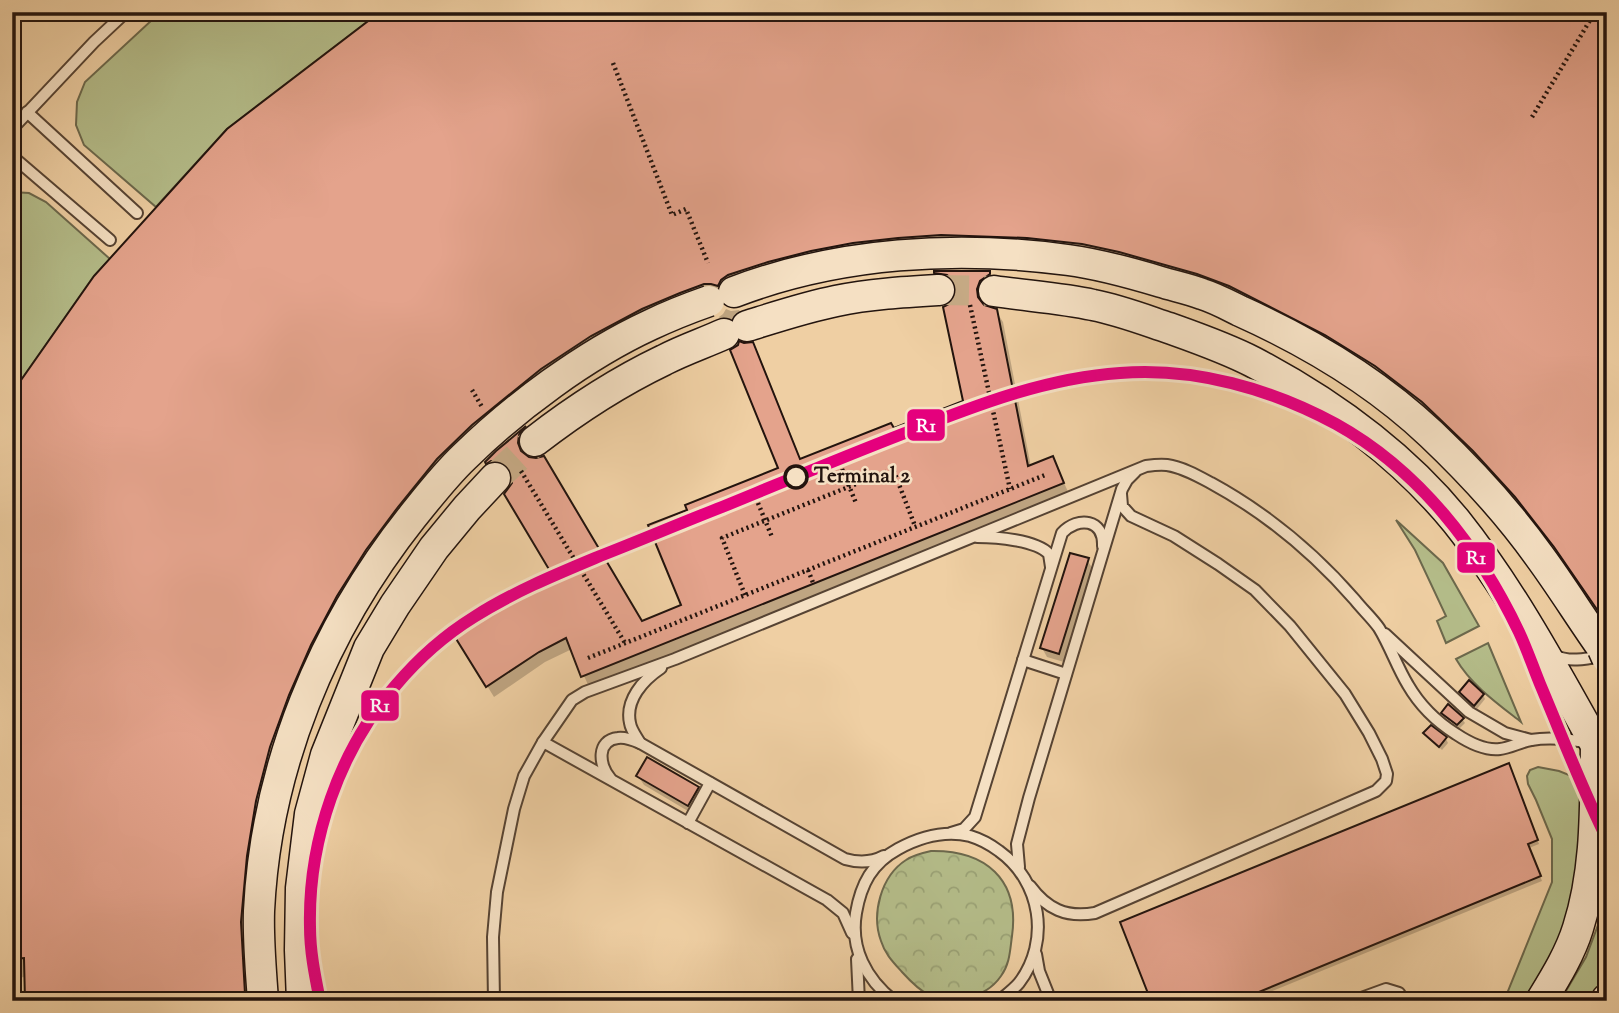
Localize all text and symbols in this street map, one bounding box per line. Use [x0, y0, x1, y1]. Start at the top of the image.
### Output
line badge: R1 [906, 408, 946, 442]
text: R1 [916, 414, 937, 441]
place label: Terminal 2 [814, 462, 910, 492]
marker: Terminal 2 [784, 465, 808, 489]
line badge: R1 [1456, 541, 1496, 574]
text: R1 [1466, 546, 1487, 573]
line badge: R1 [360, 689, 400, 722]
text: R1 [370, 694, 391, 721]

